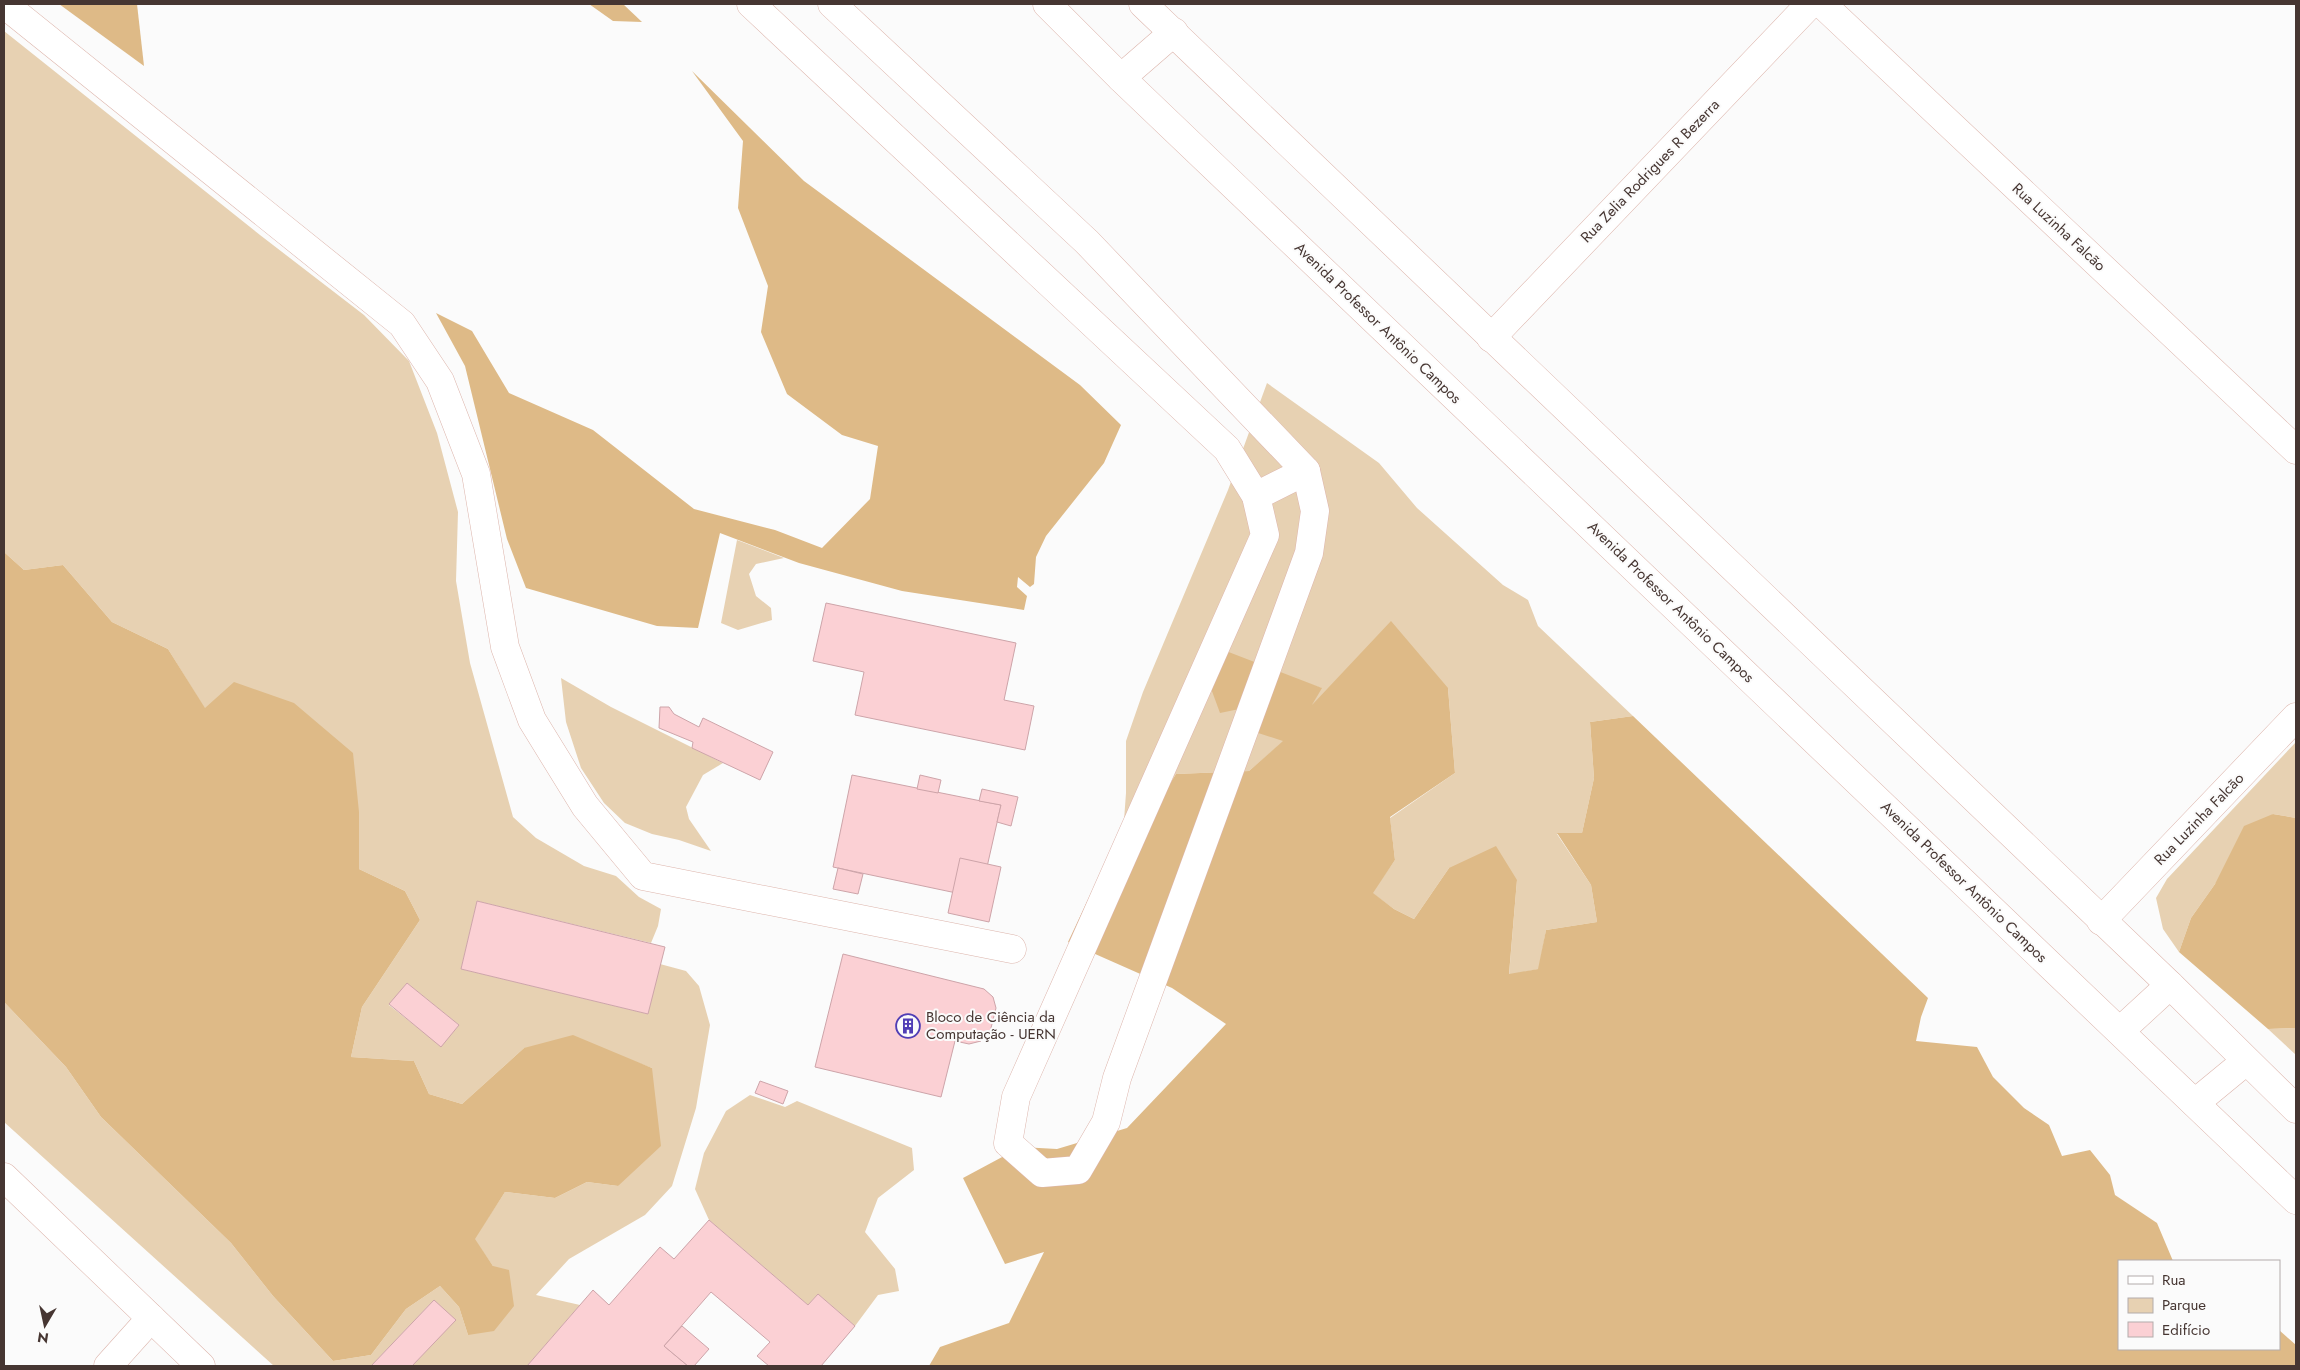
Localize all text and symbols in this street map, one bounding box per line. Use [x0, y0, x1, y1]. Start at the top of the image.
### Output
street label: Rua Zelia Rodrigues R Bezerra [1575, 94, 1725, 248]
street label: Rua Luzinha Falcão [2007, 178, 2111, 276]
street label: Avenida Professor Antônio Campos [1290, 237, 1466, 409]
street label: Avenida Professor Antônio Campos [1583, 516, 1759, 688]
street label: Rua Luzinha Falcão [2149, 768, 2249, 870]
street label: Avenida Professor Antônio Campos [1876, 796, 2052, 968]
place label: Bloco de Ciência da Computação - UERN [926, 1006, 1056, 1045]
building icon: Bloco de Ciência da Computação - UERN [895, 1013, 921, 1039]
legend [2118, 1260, 2280, 1350]
text: Rua [2162, 1269, 2186, 1291]
text: Parque [2162, 1294, 2206, 1316]
north arrow [20, 1300, 70, 1350]
text: Edifício [2162, 1319, 2210, 1341]
text: N [36, 1327, 50, 1349]

